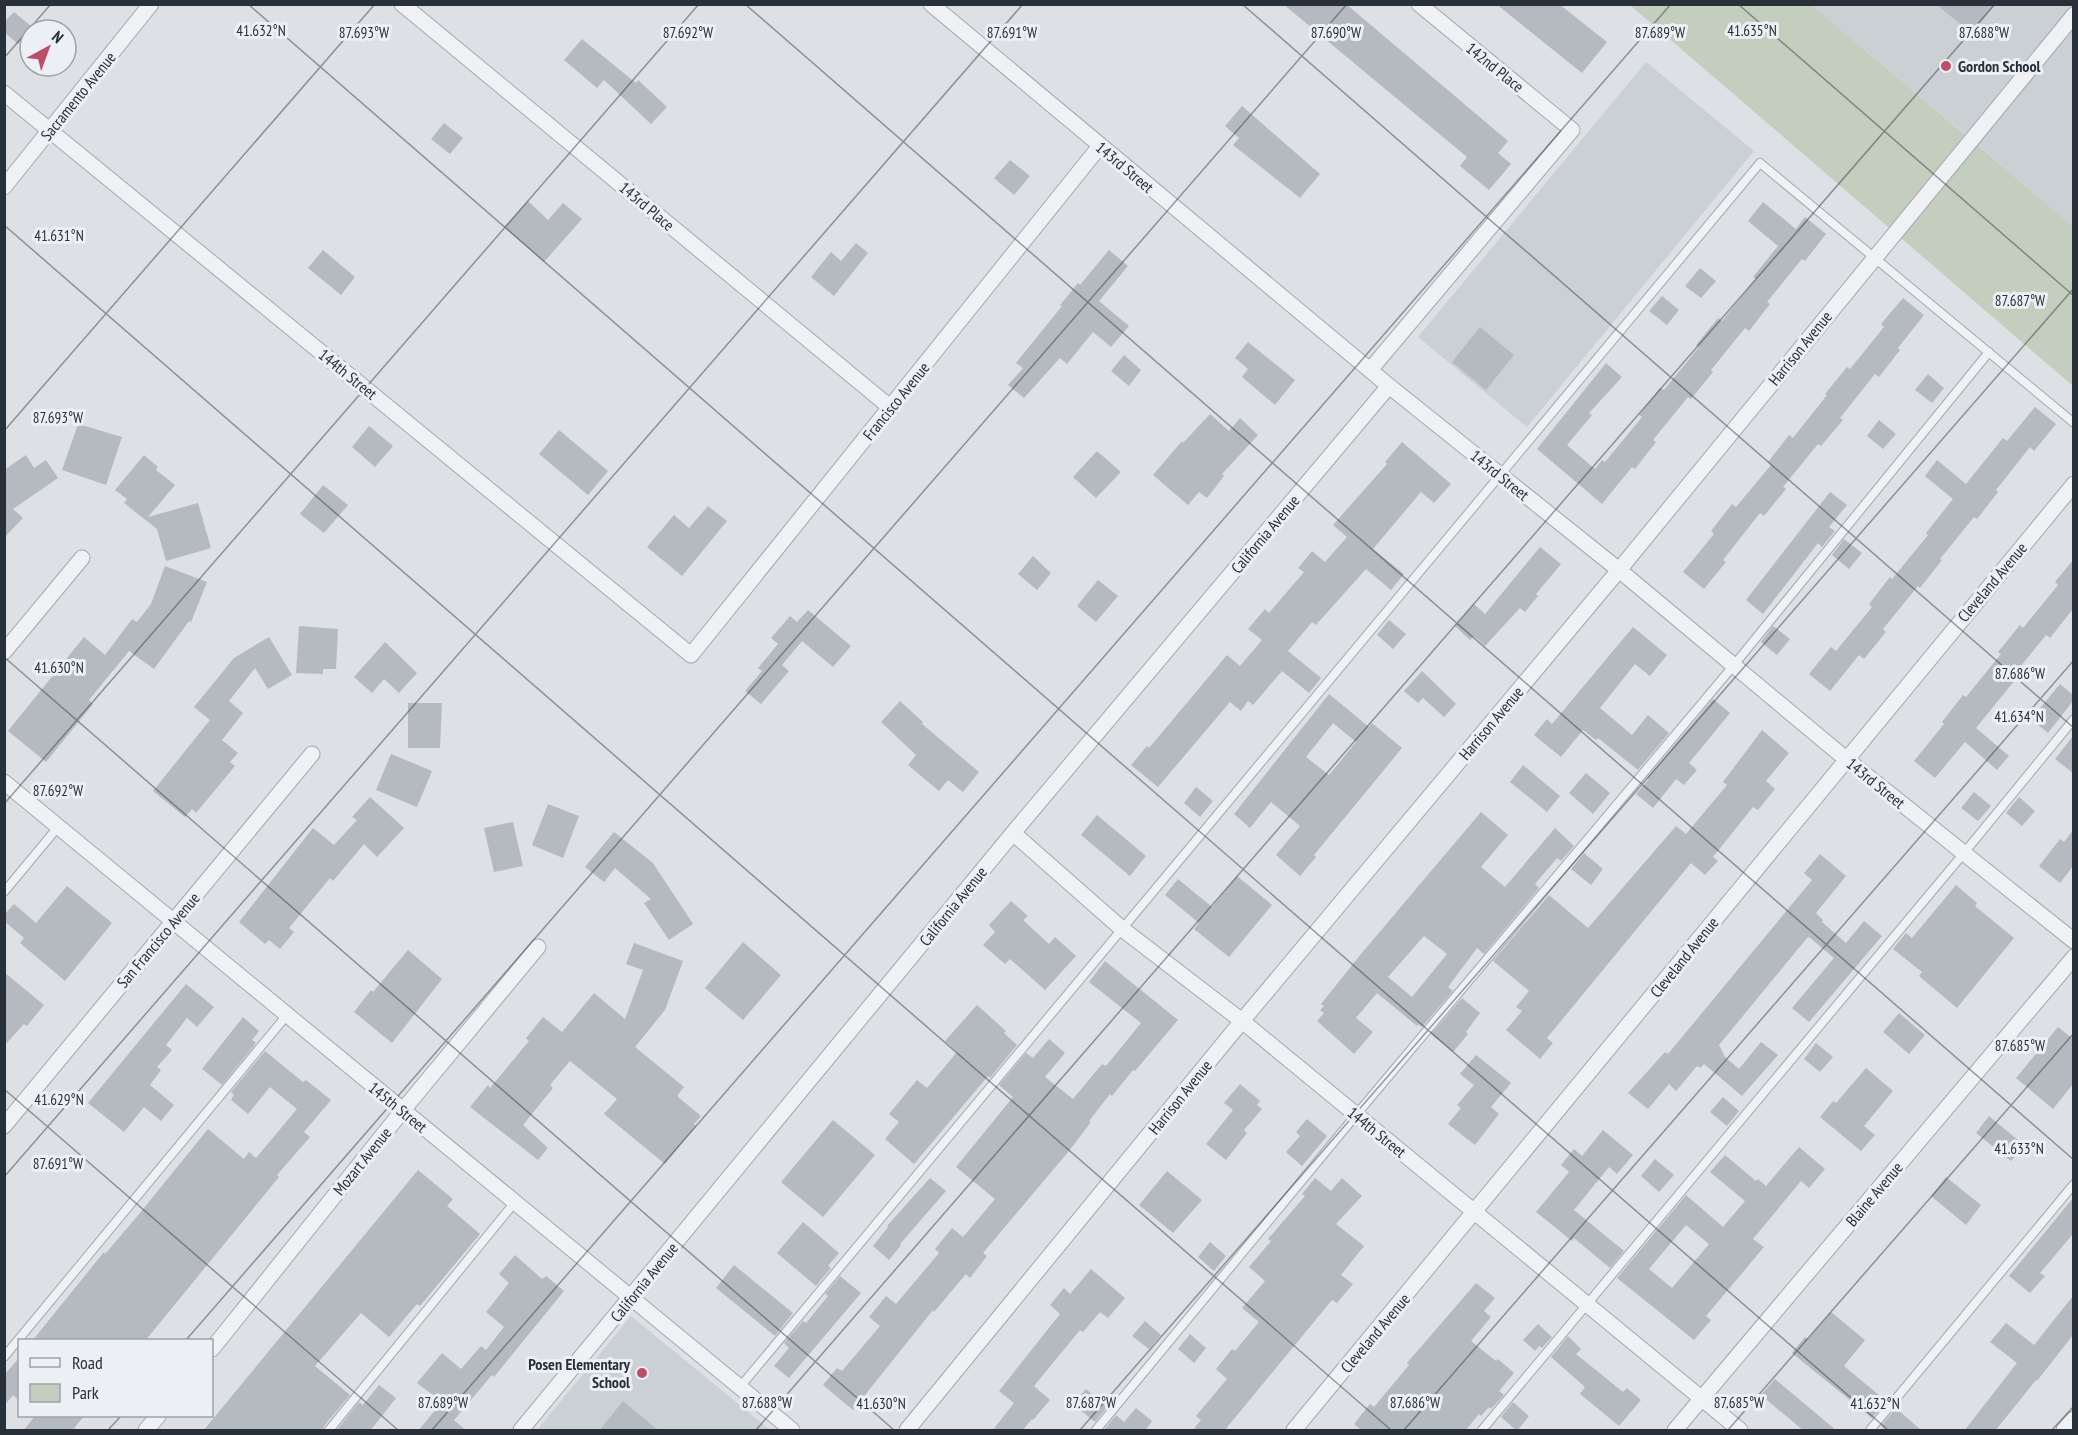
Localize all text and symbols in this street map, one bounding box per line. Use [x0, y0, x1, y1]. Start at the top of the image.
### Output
north arrow [18, 18, 78, 78]
text: 41.632°N [236, 21, 286, 40]
text: 41.635°N [1727, 21, 1777, 40]
text: 87.693°W [339, 23, 389, 42]
text: 87.692°W [663, 23, 713, 42]
text: 87.691°W [987, 23, 1037, 42]
text: 87.690°W [1311, 23, 1361, 42]
text: 87.689°W [1635, 23, 1685, 42]
text: 87.688°W [1959, 23, 2009, 42]
text: N [48, 26, 68, 47]
street label: 142nd Place [1462, 38, 1528, 96]
street label: Sacramento Avenue [36, 48, 120, 144]
place label: Gordon School [1958, 56, 2041, 76]
marker: Gordon School [1939, 59, 1953, 73]
street label: 143rd Street [1092, 137, 1158, 197]
street label: 143rd Place [615, 177, 679, 235]
text: 41.631°N [34, 226, 84, 245]
text: 87.687°W [1995, 291, 2045, 310]
street label: Harrison Avenue [1764, 307, 1836, 389]
street label: 144th Street [315, 344, 382, 404]
street label: Francisco Avenue [858, 358, 934, 444]
text: 87.693°W [33, 408, 83, 427]
street label: 143rd Street [1467, 445, 1534, 505]
street label: California Avenue [1226, 491, 1304, 577]
street label: Cleveland Avenue [1953, 538, 2031, 626]
text: 41.630°N [34, 658, 84, 677]
text: 87.686°W [1995, 664, 2045, 683]
street label: Harrison Avenue [1454, 682, 1528, 764]
text: 41.634°N [1994, 707, 2044, 726]
street label: 143rd Street [1843, 753, 1910, 813]
text: 87.692°W [33, 781, 83, 800]
street label: California Avenue [915, 862, 991, 950]
street label: San Francisco Avenue [112, 888, 204, 992]
street label: Cleveland Avenue [1645, 913, 1723, 1001]
text: 87.685°W [1995, 1036, 2045, 1055]
street label: Harrison Avenue [1144, 1056, 1216, 1138]
street label: 145th Street [365, 1077, 432, 1137]
text: 41.629°N [34, 1090, 84, 1109]
street label: 144th Street [1344, 1102, 1411, 1162]
street label: Mozart Avenue [329, 1123, 395, 1199]
text: 41.633°N [1994, 1139, 2044, 1158]
text: 87.691°W [33, 1154, 83, 1173]
street label: Blaine Avenue [1841, 1158, 1907, 1230]
street label: California Avenue [606, 1238, 682, 1326]
street label: Cleveland Avenue [1336, 1289, 1414, 1377]
legend [18, 1339, 213, 1417]
text: Road [72, 1351, 103, 1374]
place label: Posen Elementary School [528, 1354, 631, 1392]
marker: Posen Elementary School [635, 1366, 649, 1380]
text: Park [72, 1381, 99, 1404]
text: 87.689°W [418, 1393, 468, 1412]
text: 87.688°W [742, 1393, 792, 1412]
text: 87.687°W [1066, 1393, 1116, 1412]
text: 87.686°W [1390, 1393, 1440, 1412]
text: 87.685°W [1714, 1393, 1764, 1412]
text: 41.630°N [856, 1394, 906, 1413]
text: 41.632°N [1850, 1394, 1900, 1413]

